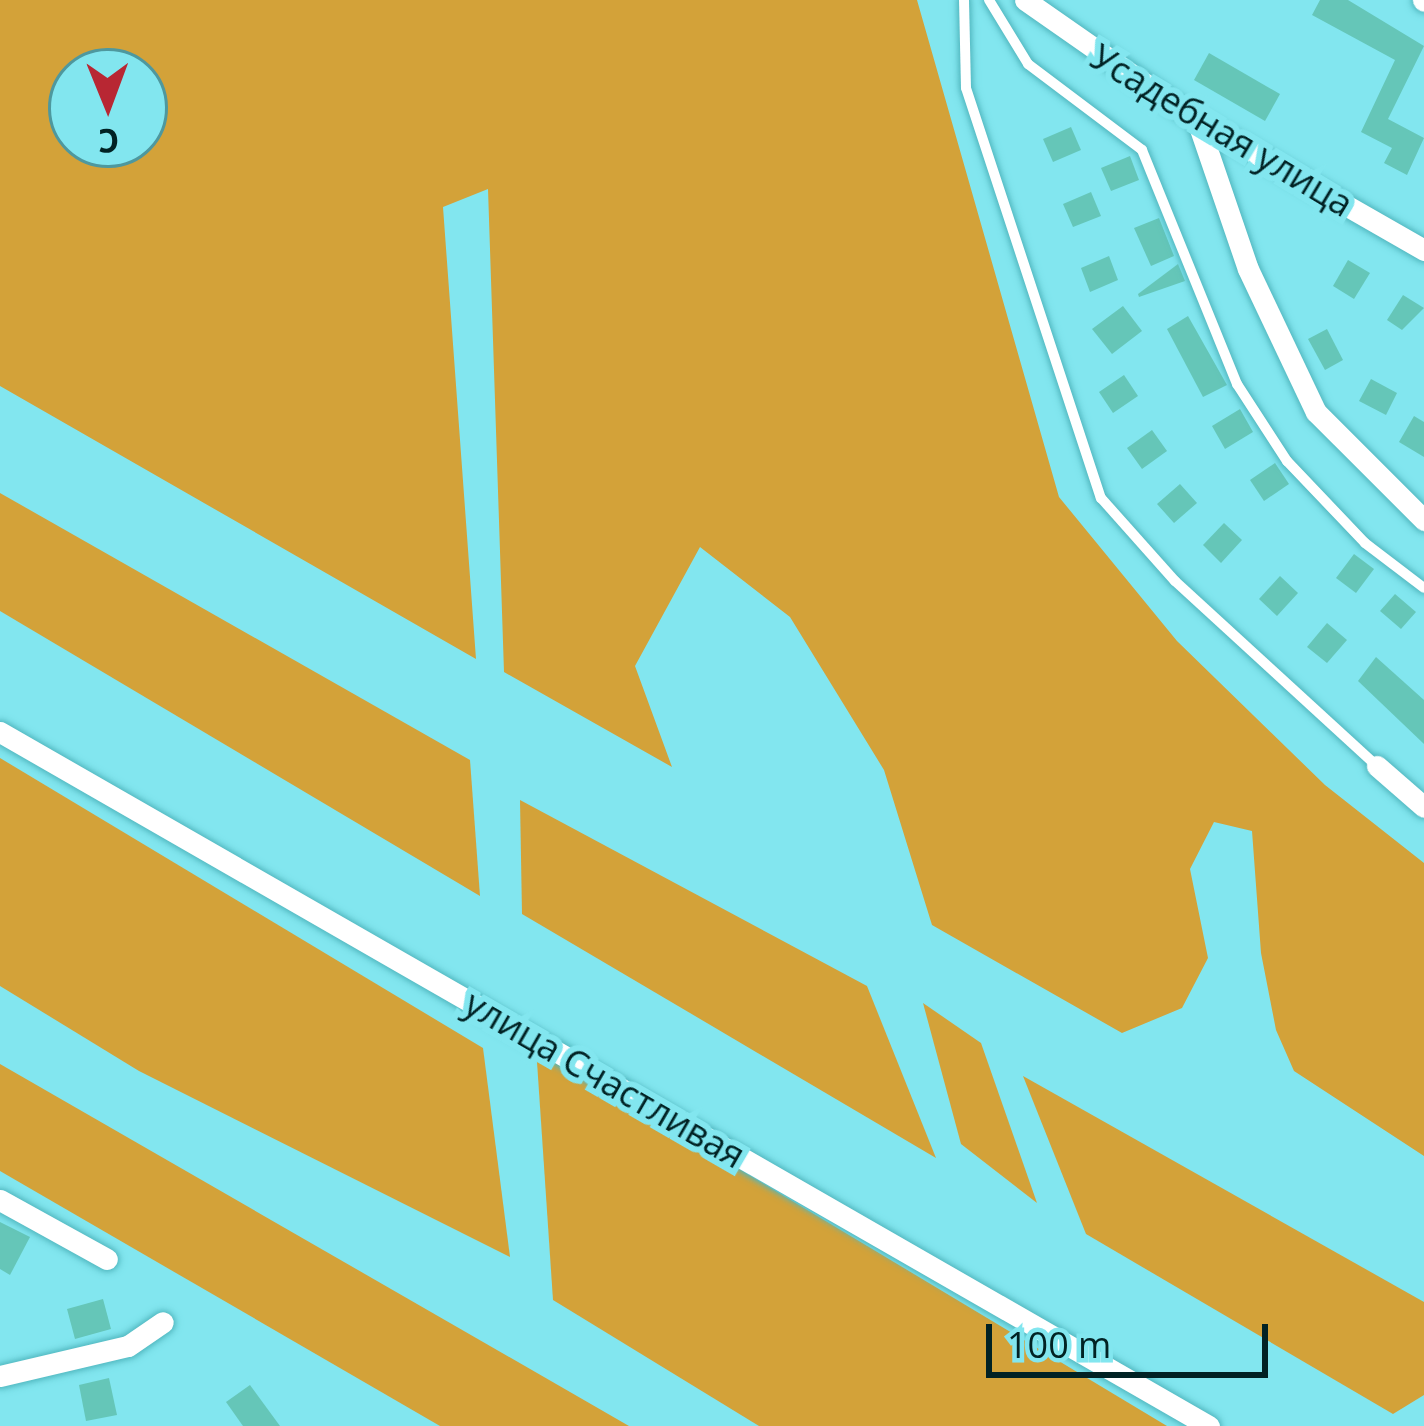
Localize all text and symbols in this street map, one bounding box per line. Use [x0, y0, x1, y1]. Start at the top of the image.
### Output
street label: Усадебная улица [1083, 35, 1361, 225]
north arrow [48, 48, 168, 168]
text: С [98, 119, 119, 164]
street label: улица Счастливая [457, 981, 753, 1177]
scale bar [992, 1300, 1274, 1374]
text: 100 m [1007, 1320, 1111, 1369]

